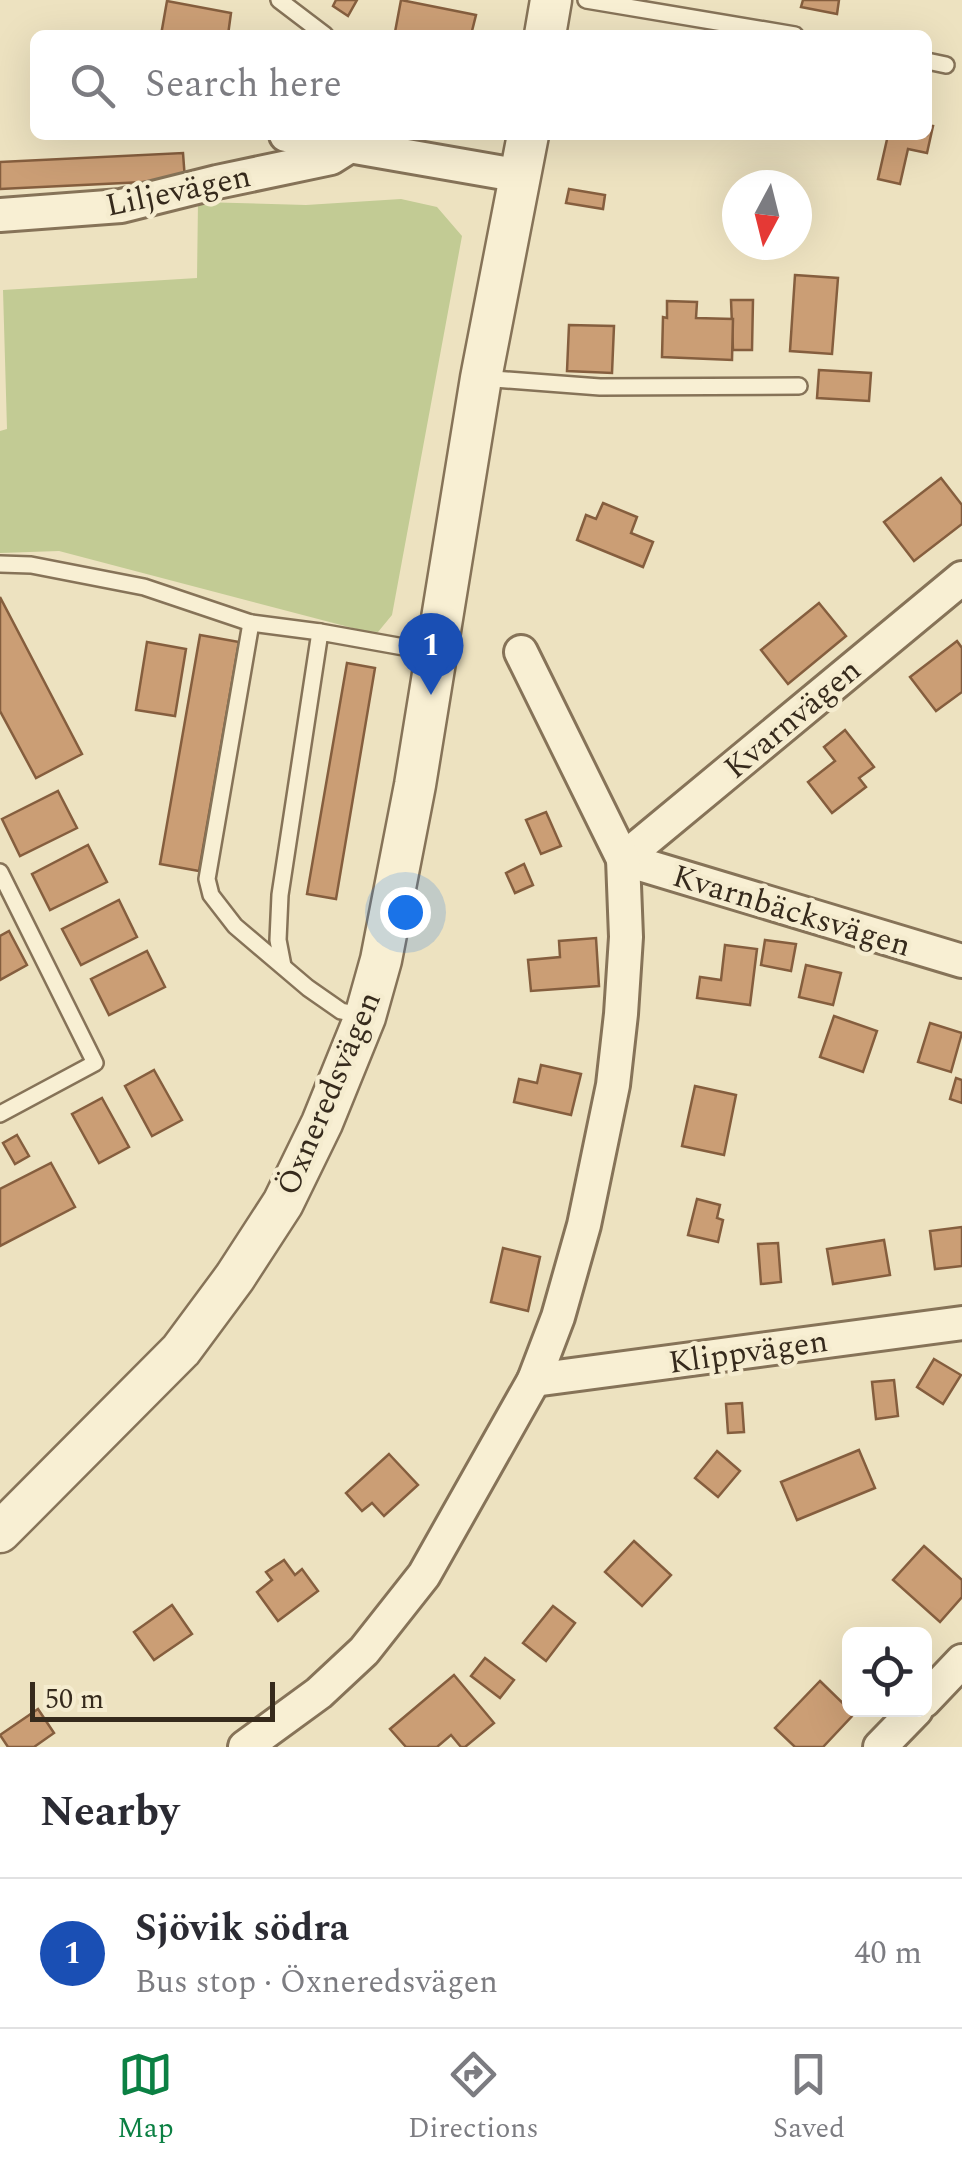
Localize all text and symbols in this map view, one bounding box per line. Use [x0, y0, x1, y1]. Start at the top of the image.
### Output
search box [30, 30, 932, 140]
text: Search here [145, 56, 342, 114]
icon: search [65, 58, 120, 113]
street label: Liljevägen [101, 152, 255, 231]
north arrow [722, 170, 812, 260]
pin: 1 [398, 612, 464, 695]
street label: Kvarnvägen [713, 647, 872, 791]
street label: Kvarnbäcksvägen [666, 852, 917, 971]
your location [380, 887, 431, 938]
street label: Öxneredsvägen [264, 984, 394, 1203]
street label: Klippvägen [665, 1317, 831, 1388]
map controls [842, 1627, 932, 1717]
button: locate [842, 1627, 932, 1717]
scale bar [30, 1677, 275, 1722]
text: 50 m [45, 1678, 104, 1721]
text: Nearby [40, 1781, 179, 1844]
text: Sjövik södra [135, 1900, 349, 1958]
text: 1 [64, 1929, 81, 1978]
text: 40 m [854, 1929, 922, 1978]
text: Bus stop · Öxneredsvägen [135, 1958, 498, 2007]
tab: Map [117, 2047, 174, 2150]
tab: Directions [408, 2047, 539, 2150]
tab: Saved [773, 2047, 845, 2150]

